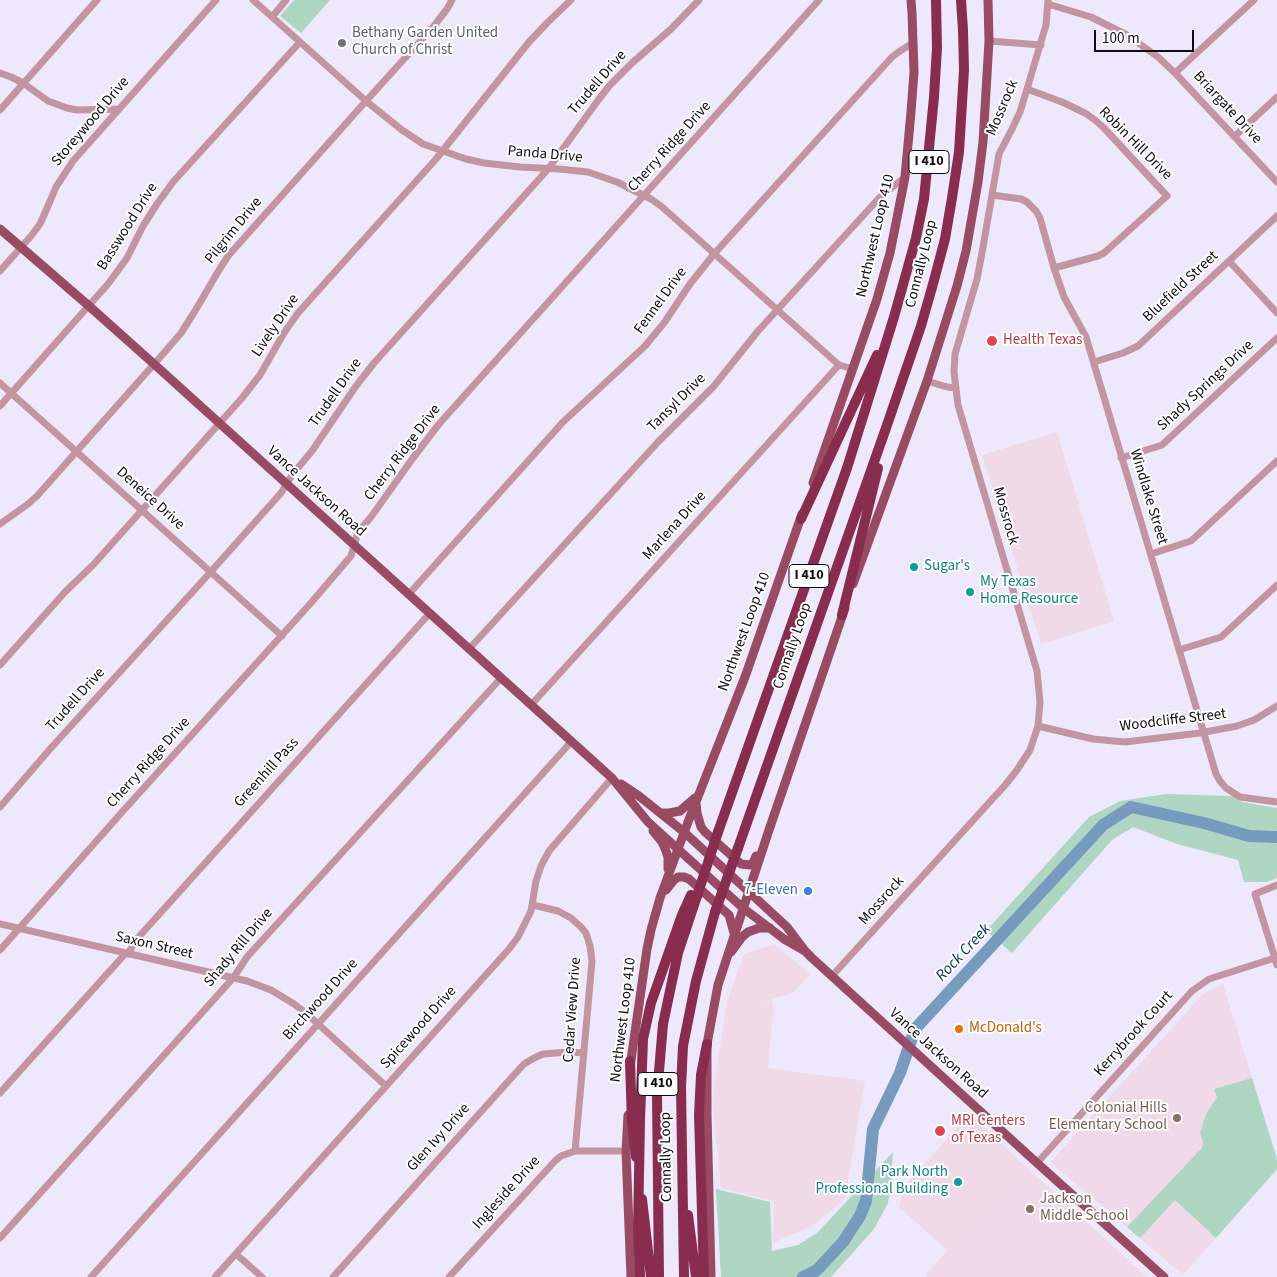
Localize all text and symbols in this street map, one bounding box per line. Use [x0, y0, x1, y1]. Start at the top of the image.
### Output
scale bar [1097, 20, 1197, 52]
place label: Bethany Garden United Church of Christ [352, 25, 498, 60]
text: 100 m [1102, 28, 1140, 49]
marker: Bethany Garden United Church of Christ [336, 37, 348, 49]
street label: Trudell Drive [565, 47, 631, 119]
street label: Briargate Drive [1189, 68, 1265, 148]
street label: Storeywood Drive [48, 74, 134, 170]
street label: Mossrock [983, 77, 1023, 139]
street label: Cherry Ridge Drive [625, 98, 715, 196]
street label: Robin Hill Drive [1095, 104, 1175, 184]
street label: Panda Drive [507, 143, 583, 167]
road number: I 410 [909, 150, 949, 173]
street label: Northwest Loop 410 [853, 173, 899, 299]
street label: Basswood Drive [94, 180, 162, 274]
street label: Pilgrim Drive [202, 194, 266, 268]
street label: Connally Loop [902, 218, 942, 310]
street label: Bluefield Street [1140, 248, 1222, 326]
street label: Fennel Drive [631, 264, 691, 338]
street label: Lively Drive [248, 291, 304, 361]
place label: Health Texas [1003, 332, 1082, 350]
marker: Health Texas [985, 334, 999, 348]
street label: Shady Springs Drive [1154, 337, 1258, 435]
street label: Trudell Drive [306, 355, 366, 431]
street label: Tansyl Drive [644, 370, 710, 436]
street label: Cherry Ridge Drive [361, 401, 445, 505]
street label: Vance Jackson Road [263, 443, 369, 541]
street label: Windlake Street [1125, 447, 1171, 547]
street label: Deneice Drive [112, 464, 188, 534]
street label: Mossrock [988, 485, 1022, 547]
street label: Marlena Drive [639, 488, 711, 564]
place label: Sugar's [924, 558, 970, 576]
marker: Sugar's [908, 561, 920, 573]
road number: I 410 [789, 564, 829, 588]
street label: Northwest Loop 410 [715, 570, 775, 694]
place label: My Texas Home Resource [980, 574, 1078, 609]
marker: My Texas Home Resource [964, 586, 976, 598]
street label: Connally Loop [770, 601, 816, 691]
street label: Trudell Drive [43, 664, 109, 736]
street label: Woodcliffe Street [1119, 706, 1227, 736]
street label: Cherry Ridge Drive [104, 714, 194, 812]
street label: Greenhill Pass [231, 734, 303, 812]
street label: Mossrock [856, 873, 908, 929]
place label: 7-Eleven [744, 882, 798, 900]
marker: 7-Eleven [802, 885, 814, 897]
street label: Shady Rill Drive [201, 905, 277, 991]
water label: Rock Creek [932, 920, 996, 986]
street label: Saxon Street [114, 928, 194, 964]
street label: Birchwood Drive [280, 956, 362, 1044]
street label: Cedar View Drive [560, 957, 586, 1063]
street label: Northwest Loop 410 [607, 957, 641, 1083]
street label: Spicewood Drive [377, 983, 461, 1073]
street label: Kerrybrook Court [1091, 987, 1177, 1081]
street label: Vance Jackson Road [885, 1005, 991, 1103]
place label: McDonald's [969, 1020, 1042, 1038]
marker: McDonald's [953, 1023, 965, 1035]
road number: I 410 [638, 1072, 678, 1096]
street label: Glen Ivy Drive [404, 1100, 474, 1176]
place label: Colonial Hills Elementary School [1049, 1100, 1167, 1135]
street label: Connally Loop [657, 1112, 677, 1202]
marker: Colonial Hills Elementary School [1171, 1112, 1183, 1124]
place label: MRI Centers of Texas [951, 1113, 1025, 1148]
marker: MRI Centers of Texas [933, 1124, 947, 1138]
street label: Ingleside Drive [469, 1153, 545, 1233]
place label: Park North Professional Building [815, 1164, 948, 1199]
marker: Park North Professional Building [952, 1176, 964, 1188]
place label: Jackson Middle School [1040, 1191, 1129, 1226]
marker: Jackson Middle School [1024, 1203, 1036, 1215]

